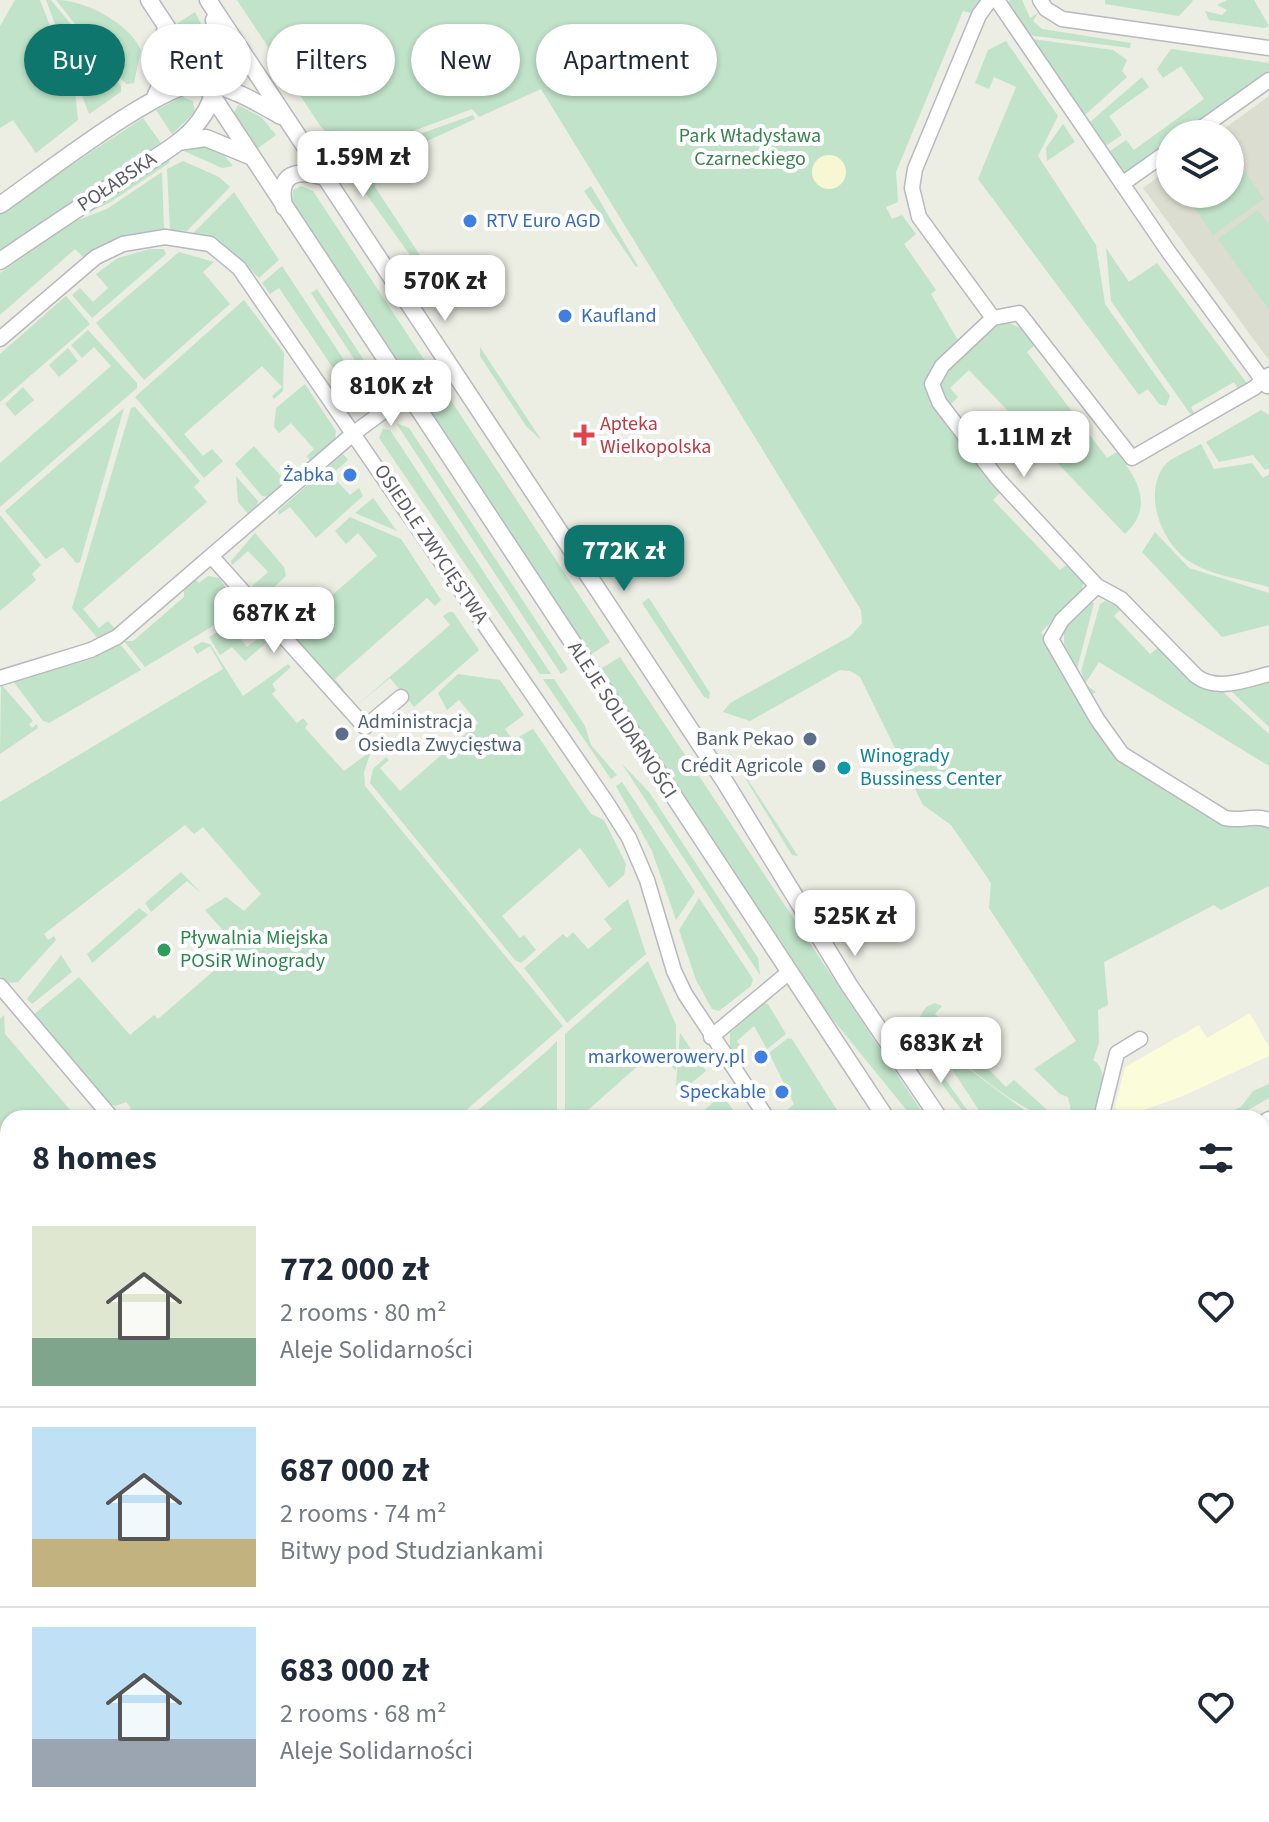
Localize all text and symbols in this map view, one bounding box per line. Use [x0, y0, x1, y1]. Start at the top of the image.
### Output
chip: Buy [24, 24, 125, 96]
chip: Rent [141, 24, 251, 96]
chip: Filters [267, 24, 395, 96]
chip: New [411, 24, 520, 96]
chip: Apartment [536, 24, 717, 96]
map controls [1156, 120, 1244, 208]
button: layers [1156, 120, 1244, 208]
park label: Park Władysława Czarneckiego [679, 122, 821, 173]
pin: 1.59M zł [280, 131, 446, 199]
text: 1.59M zł [315, 138, 411, 175]
street label: POŁABSKA [72, 145, 162, 219]
place label: RTV Euro AGD [486, 207, 600, 235]
marker: RTV Euro AGD [461, 212, 479, 230]
pin: 570K zł [371, 255, 519, 323]
text: 570K zł [403, 262, 487, 299]
place label: Kaufland [581, 302, 657, 330]
marker: Kaufland [556, 307, 574, 325]
pin: 810K zł [317, 360, 465, 428]
text: 810K zł [349, 367, 433, 404]
place label: Apteka Wielkopolska [600, 410, 711, 461]
pin: 1.11M zł [941, 411, 1107, 479]
text: 1.11M zł [976, 418, 1072, 455]
marker: Apteka Wielkopolska [575, 426, 593, 444]
street label: OSIEDLE ZWYCIĘSTWA [367, 459, 495, 629]
place label: Żabka [283, 461, 334, 489]
marker: Żabka [341, 466, 359, 484]
pin: 772K zł [550, 525, 698, 593]
text: 772K zł [582, 532, 666, 569]
pin: 687K zł [200, 587, 348, 655]
text: 687K zł [232, 594, 316, 631]
street label: ALEJE SOLIDARNOŚCI [561, 636, 683, 804]
place label: Administracja Osiedla Zwycięstwa [358, 708, 522, 759]
marker: Administracja Osiedla Zwycięstwa [333, 725, 351, 743]
place label: Bank Pekao [696, 725, 794, 753]
marker: Bank Pekao [801, 730, 819, 748]
place label: Winogrady Bussiness Center [860, 742, 1002, 793]
place label: Crédit Agricole [681, 752, 803, 780]
marker: Crédit Agricole [810, 757, 828, 775]
marker: Winogrady Bussiness Center [835, 759, 853, 777]
pin: 525K zł [781, 890, 929, 958]
text: 525K zł [813, 897, 897, 934]
place label: Pływalnia Miejska POSiR Winogrady [180, 924, 328, 975]
marker: Pływalnia Miejska POSiR Winogrady [155, 941, 173, 959]
pin: 683K zł [867, 1017, 1015, 1085]
text: 683K zł [899, 1024, 983, 1061]
place label: markowerowery.pl [588, 1043, 745, 1071]
marker: markowerowery.pl [752, 1048, 770, 1066]
place label: Speckable [679, 1078, 766, 1106]
marker: Speckable [773, 1083, 791, 1101]
text: 8 homes [32, 1134, 157, 1183]
icon: filters [1194, 1136, 1238, 1180]
text: 772 000 zł [280, 1245, 429, 1294]
icon: home [96, 1258, 192, 1354]
icon: heart [1194, 1284, 1238, 1328]
text: 2 rooms · 80 m² [280, 1294, 447, 1331]
text: Aleje Solidarności [280, 1331, 473, 1368]
text: 687 000 zł [280, 1446, 429, 1495]
icon: home [96, 1459, 192, 1555]
icon: heart [1194, 1485, 1238, 1529]
text: 2 rooms · 74 m² [280, 1495, 447, 1532]
text: Bitwy pod Studziankami [280, 1532, 544, 1569]
text: 683 000 zł [280, 1646, 429, 1695]
icon: home [96, 1659, 192, 1755]
icon: heart [1194, 1685, 1238, 1729]
text: 2 rooms · 68 m² [280, 1695, 447, 1732]
text: Aleje Solidarności [280, 1732, 473, 1769]

